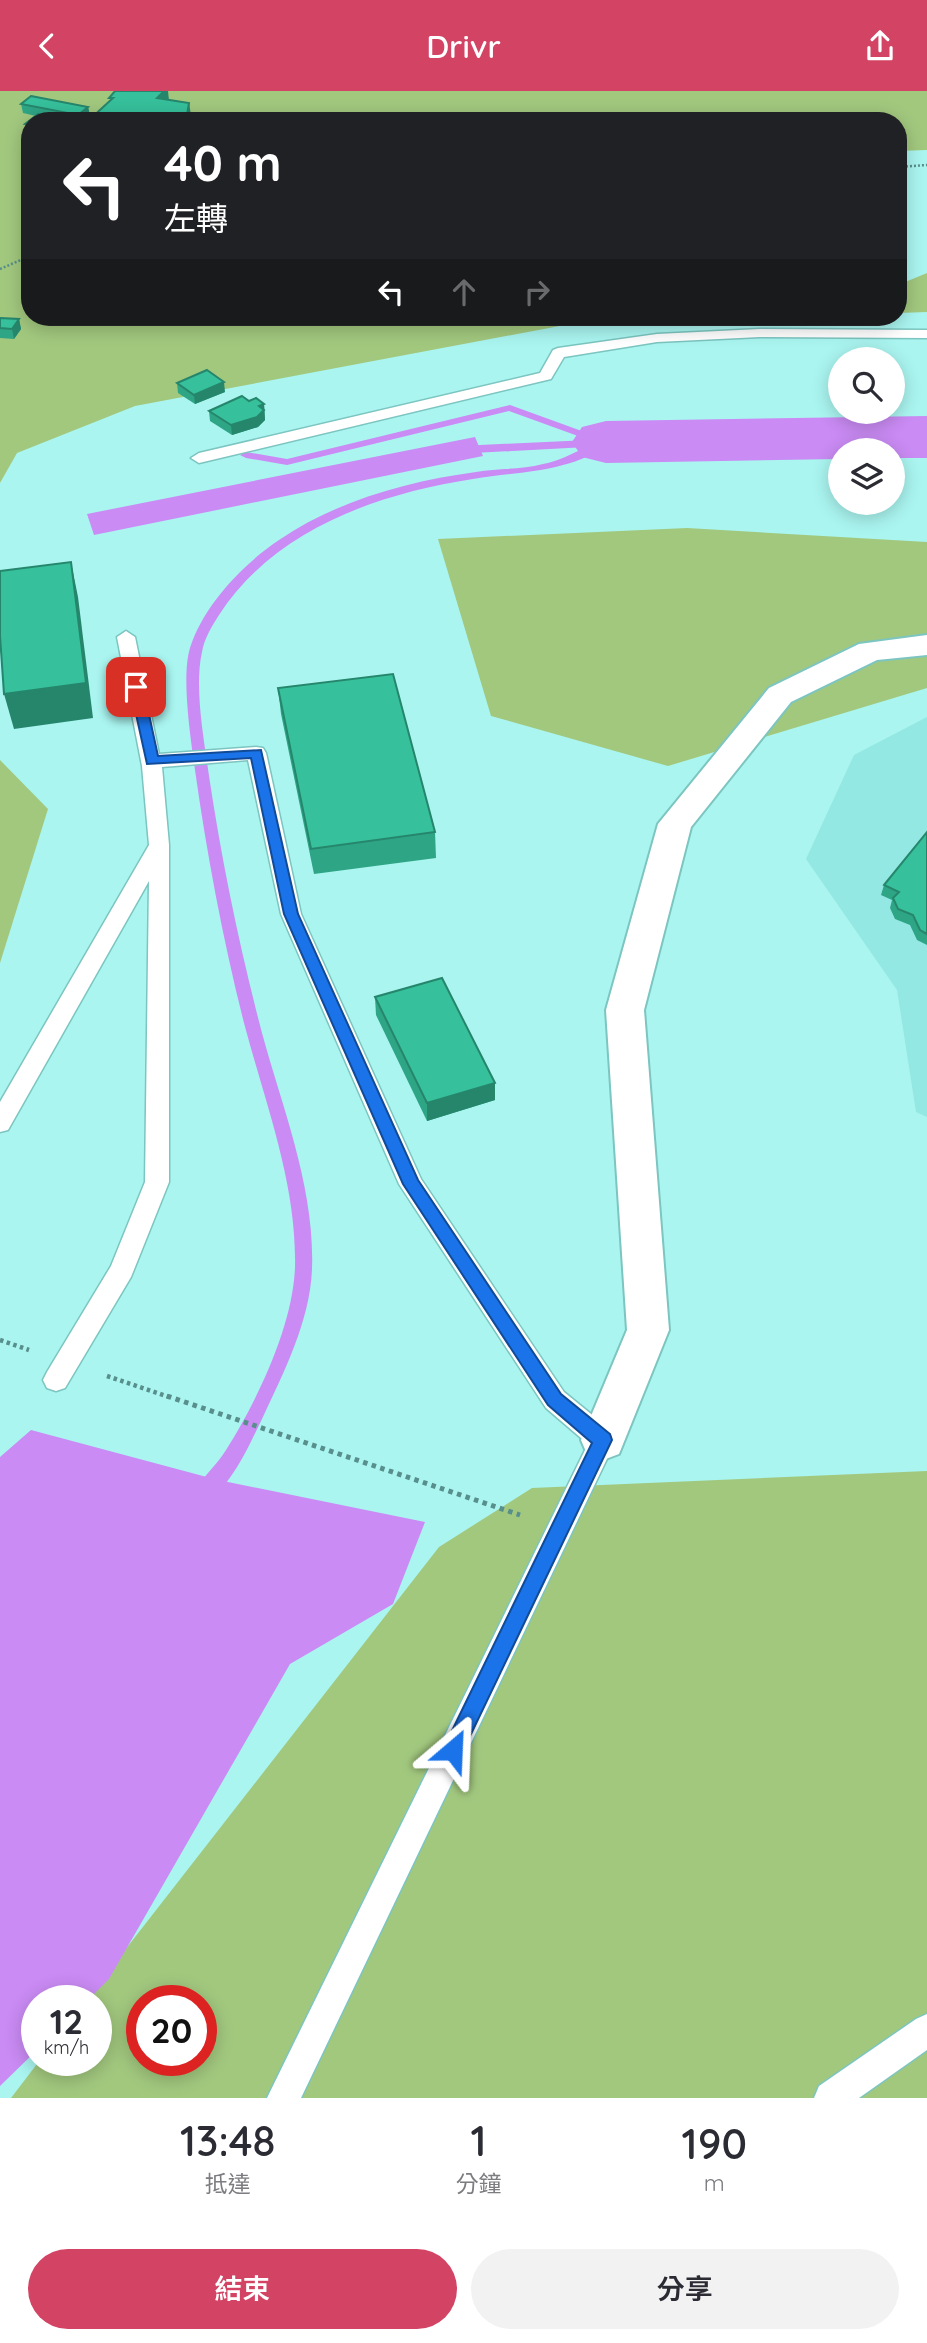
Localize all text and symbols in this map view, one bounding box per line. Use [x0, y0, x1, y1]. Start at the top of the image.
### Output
text: Drivr [426, 26, 501, 66]
icon: back [28, 27, 66, 65]
icon: share [861, 27, 899, 65]
text: 40 m [164, 132, 282, 193]
icon: left [49, 140, 140, 231]
text: 左轉 [164, 198, 228, 238]
icon: left [372, 273, 410, 311]
icon: ahead [445, 273, 483, 311]
icon: right [518, 273, 556, 311]
map controls [828, 347, 905, 515]
button: search [828, 347, 905, 424]
button: layers [828, 438, 905, 515]
pin [106, 657, 166, 717]
icon: arrive [117, 668, 155, 706]
position arrow [416, 1713, 490, 1787]
speed limit sign: 20 [126, 1985, 217, 2076]
text: 12 [50, 1999, 83, 2043]
text: km/h [44, 2036, 89, 2059]
text: 13:48 [180, 2114, 276, 2167]
text: 1 [470, 2114, 487, 2167]
text: 190 [682, 2117, 747, 2170]
text: m [704, 2168, 725, 2197]
text: 抵達 [205, 2169, 251, 2198]
text: 分鐘 [456, 2169, 502, 2198]
button: 結束 [28, 2249, 457, 2329]
button: 分享 [471, 2249, 899, 2329]

